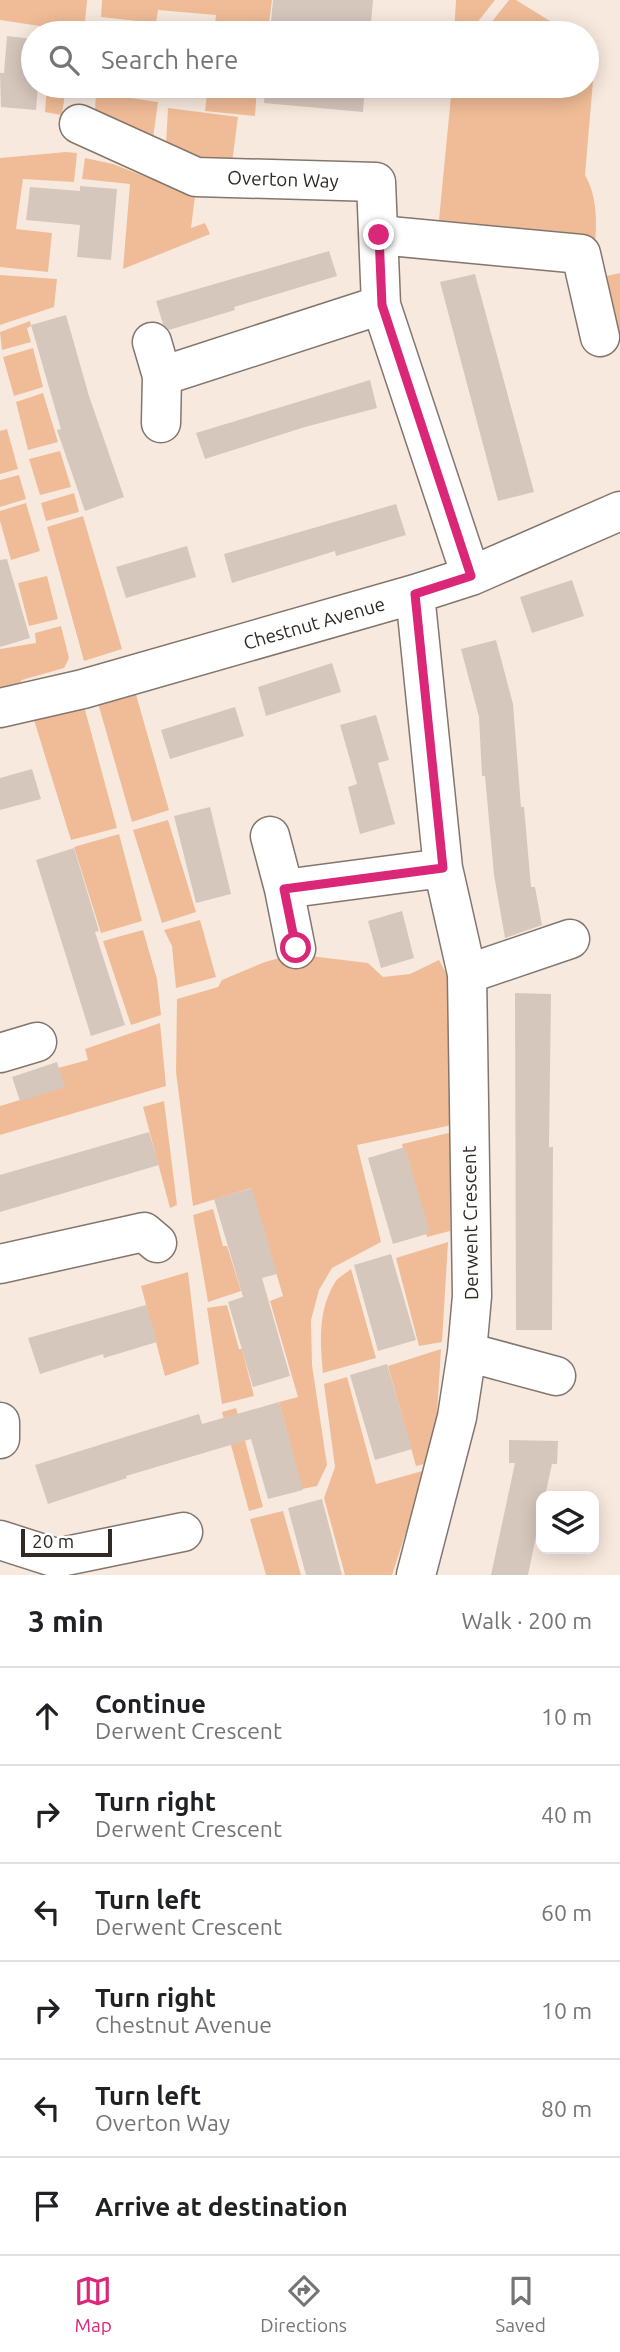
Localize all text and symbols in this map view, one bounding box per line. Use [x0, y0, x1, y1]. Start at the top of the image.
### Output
search box [21, 21, 599, 98]
icon: search [45, 41, 83, 79]
text: Search here [101, 45, 238, 74]
street label: Overton Way [227, 166, 339, 192]
route end [363, 219, 394, 250]
street label: Chestnut Avenue [241, 592, 387, 654]
route start [280, 932, 311, 963]
street label: Derwent Crescent [458, 1145, 482, 1300]
map controls [536, 1491, 599, 1554]
button: layers [536, 1491, 599, 1554]
scale bar [21, 1526, 112, 1558]
text: 20 m [32, 1530, 74, 1552]
text: 3 min [28, 1604, 104, 1638]
text: Walk · 200 m [461, 1608, 592, 1633]
text: Continue [95, 1689, 206, 1718]
icon: ahead [28, 1697, 66, 1735]
text: 10 m [541, 1704, 592, 1729]
text: Derwent Crescent [95, 1718, 282, 1743]
text: Turn right [95, 1787, 216, 1816]
icon: right [28, 1795, 66, 1833]
text: 40 m [541, 1802, 592, 1827]
text: Derwent Crescent [95, 1816, 282, 1841]
text: Turn left [95, 1885, 201, 1914]
icon: left [28, 1893, 66, 1931]
text: 60 m [541, 1900, 592, 1925]
text: Derwent Crescent [95, 1914, 282, 1939]
text: Turn right [95, 1983, 216, 2012]
icon: right [28, 1991, 66, 2029]
text: 10 m [541, 1998, 592, 2023]
text: Chestnut Avenue [95, 2012, 272, 2037]
text: Turn left [95, 2081, 201, 2110]
icon: left [28, 2089, 66, 2127]
text: 80 m [541, 2096, 592, 2121]
text: Overton Way [95, 2110, 230, 2135]
icon: arrive [28, 2187, 66, 2225]
text: Arrive at destination [95, 2192, 348, 2221]
tab: Map [74, 2272, 112, 2336]
tab: Directions [260, 2272, 347, 2336]
tab: Saved [495, 2272, 546, 2336]

